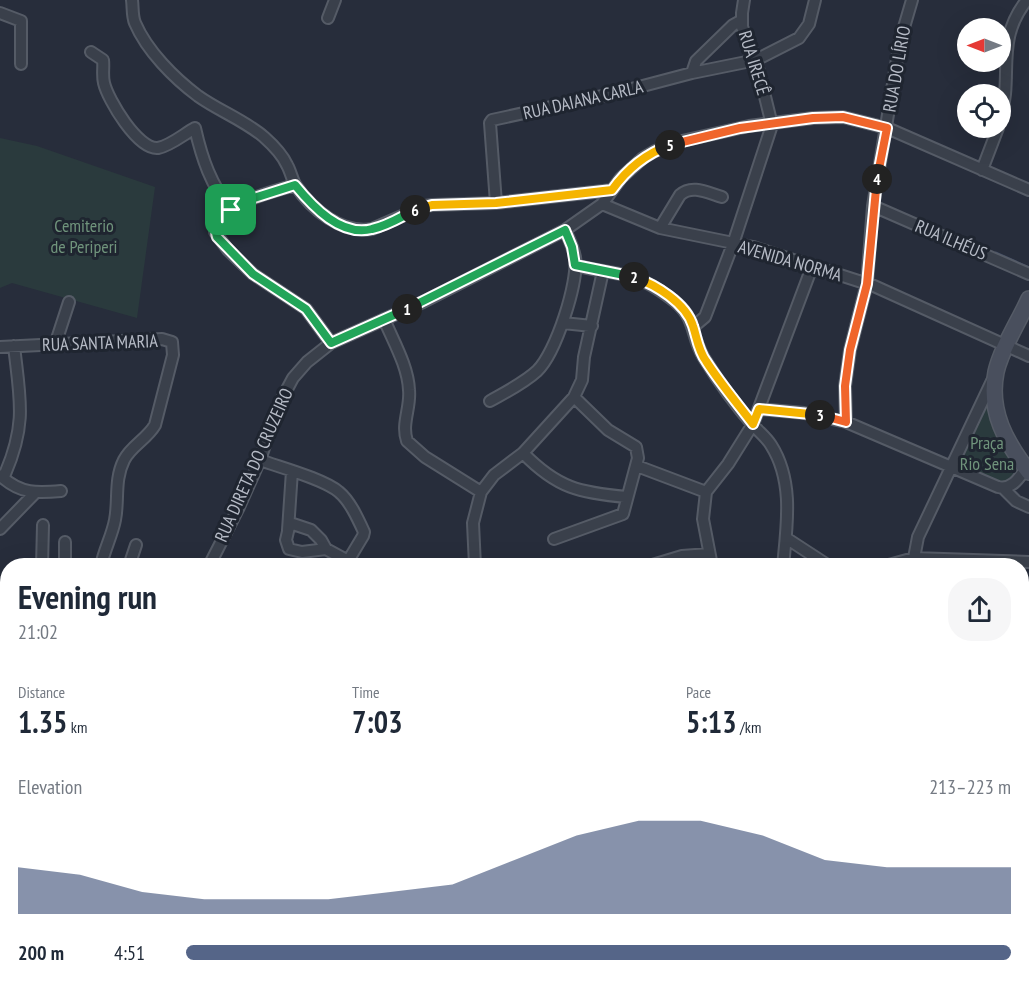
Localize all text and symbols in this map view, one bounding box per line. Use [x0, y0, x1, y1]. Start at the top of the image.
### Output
north arrow [957, 18, 1011, 72]
map controls [957, 18, 1011, 138]
street label: RUA DO LÍRIO [878, 24, 915, 114]
street label: RUA IRECÊ [734, 28, 775, 98]
street label: RUA DAIANA CARLA [521, 74, 646, 124]
button: locate [957, 84, 1011, 138]
pin: 5 [655, 130, 685, 160]
text: 5 [666, 135, 674, 155]
pin: 4 [862, 164, 892, 194]
text: 4 [873, 169, 881, 189]
pin [205, 184, 256, 235]
icon: arrive [214, 193, 247, 226]
pin: 6 [400, 195, 430, 225]
text: 6 [411, 200, 419, 220]
park label: Cemiterio de Periperi [50, 214, 118, 258]
street label: RUA ILHÉUS [912, 214, 991, 265]
street label: AVENIDA NORMA [736, 235, 845, 286]
pin: 2 [619, 262, 649, 292]
text: 2 [630, 267, 638, 287]
pin: 1 [392, 294, 422, 324]
text: 1 [403, 299, 411, 319]
street label: RUA SANTA MARIA [42, 329, 159, 356]
street label: RUA DIRETA DO CRUZEIRO [209, 384, 298, 545]
pin: 3 [805, 400, 835, 430]
text: 3 [816, 405, 824, 425]
park label: Praça Rio Sena [960, 431, 1014, 475]
text: Evening run [18, 575, 157, 618]
button: share [948, 578, 1011, 641]
text: 21:02 [18, 619, 58, 645]
text: Distance [18, 682, 65, 702]
text: Time [352, 682, 380, 702]
text: Pace [686, 682, 711, 702]
text: 1.35 [18, 702, 67, 741]
text: 7:03 [352, 702, 403, 741]
text: 5:13 [686, 702, 737, 741]
text: km [67, 717, 87, 737]
text: /km [737, 717, 761, 737]
text: Elevation [18, 774, 82, 800]
text: 213–223 m [929, 774, 1011, 800]
text: 200 m [18, 940, 64, 966]
text: 4:51 [114, 940, 145, 966]

